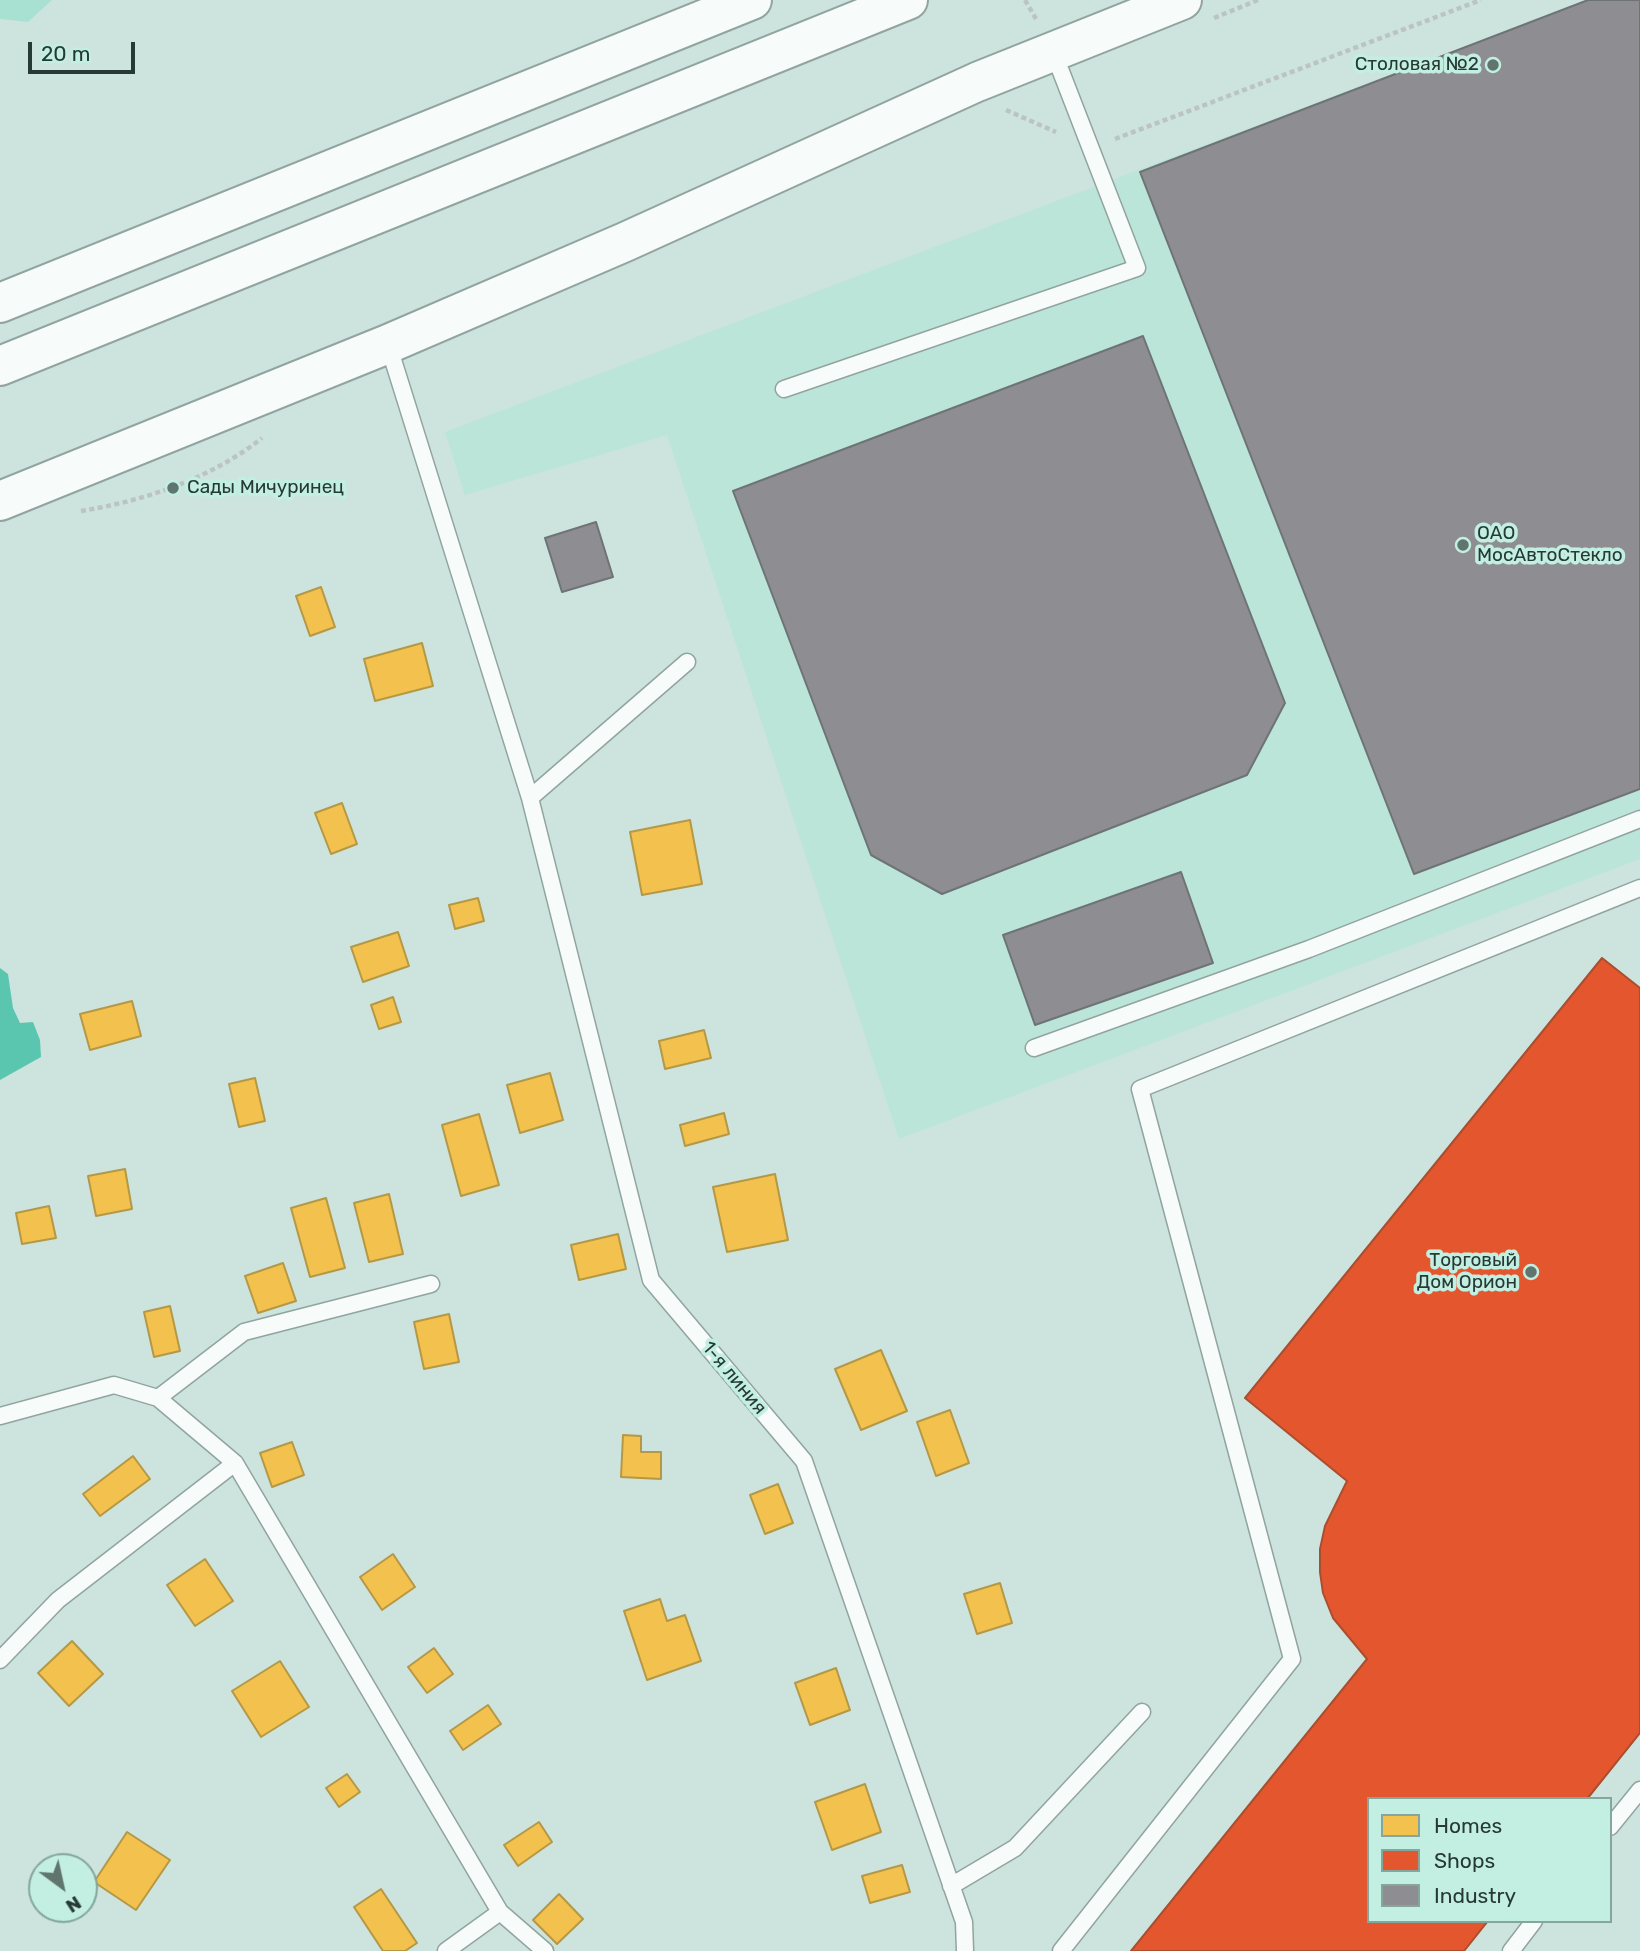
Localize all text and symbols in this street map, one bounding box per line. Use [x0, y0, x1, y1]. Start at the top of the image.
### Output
scale bar [32, 28, 138, 72]
text: 20 m [41, 41, 90, 66]
place label: Столовая №2 [1355, 54, 1479, 76]
marker: Столовая №2 [1485, 57, 1501, 73]
place label: Сады Мичуринец [187, 477, 344, 499]
marker: Сады Мичуринец [165, 480, 181, 496]
place label: ОАО МосАвтоСтекло [1477, 523, 1623, 567]
marker: ОАО МосАвтоСтекло [1455, 537, 1471, 553]
place label: Торговый Дом Орион [1417, 1250, 1517, 1294]
marker: Торговый Дом Орион [1523, 1264, 1539, 1280]
street label: 1-я линия [697, 1337, 771, 1419]
legend [1367, 1797, 1612, 1923]
text: Homes [1434, 1813, 1502, 1838]
text: Shops [1434, 1848, 1495, 1873]
north arrow [28, 1853, 98, 1923]
text: Industry [1434, 1883, 1516, 1908]
text: N [62, 1891, 86, 1918]

